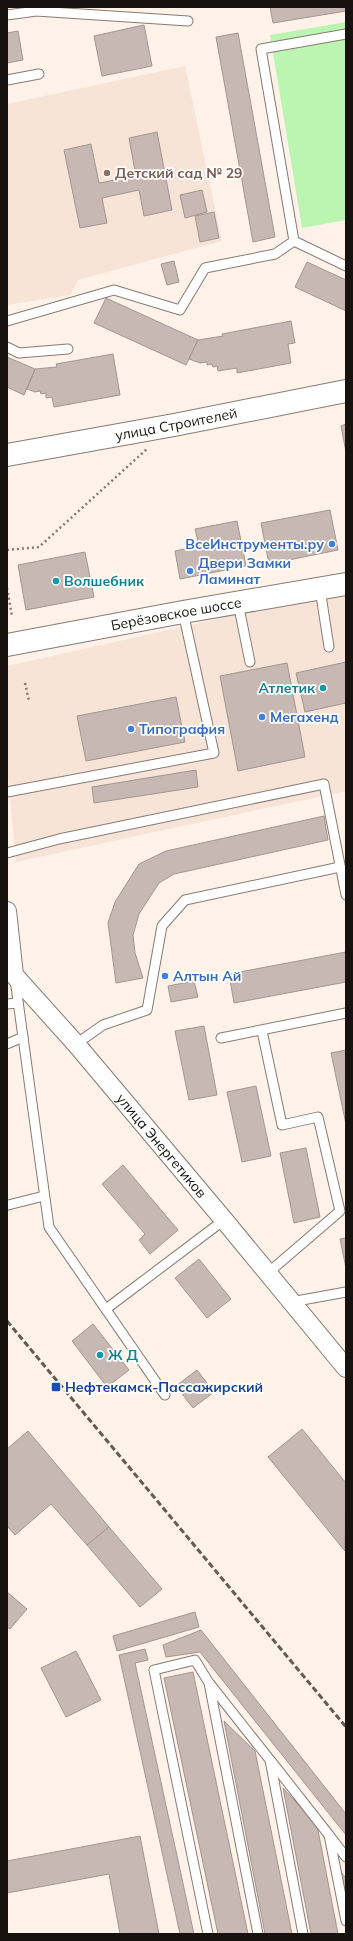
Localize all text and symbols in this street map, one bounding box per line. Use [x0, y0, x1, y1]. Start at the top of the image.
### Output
place label: Детский сад № 29 [115, 164, 242, 182]
marker: Детский сад № 29 [102, 168, 112, 178]
street label: улица Строителей [114, 404, 239, 444]
place label: ВсеИнструменты.ру [185, 535, 324, 553]
marker: ВсеИнструменты.ру [327, 539, 337, 549]
place label: Двери Замки Ламинат [198, 554, 291, 588]
marker: Двери Замки Ламинат [185, 566, 195, 576]
place label: Волшебник [64, 572, 145, 590]
marker: Волшебник [51, 576, 61, 586]
street label: Берёзовское шоссе [109, 593, 243, 634]
place label: Атлетик [258, 679, 316, 697]
marker: Атлетик [318, 683, 328, 693]
place label: Мегахенд [270, 708, 339, 726]
marker: Мегахенд [257, 712, 267, 722]
place label: Типография [139, 720, 225, 738]
marker: Типография [126, 724, 136, 734]
place label: Алтын Ай [173, 967, 241, 985]
marker: Алтын Ай [160, 971, 170, 981]
street label: улица Энергетиков [112, 1090, 211, 1202]
place label: Ж Д [108, 1346, 138, 1364]
marker: Ж Д [95, 1350, 105, 1360]
place label: Нефтекамск-Пассажирский [65, 1378, 263, 1396]
marker: Нефтекамск-Пассажирский [50, 1381, 62, 1393]

